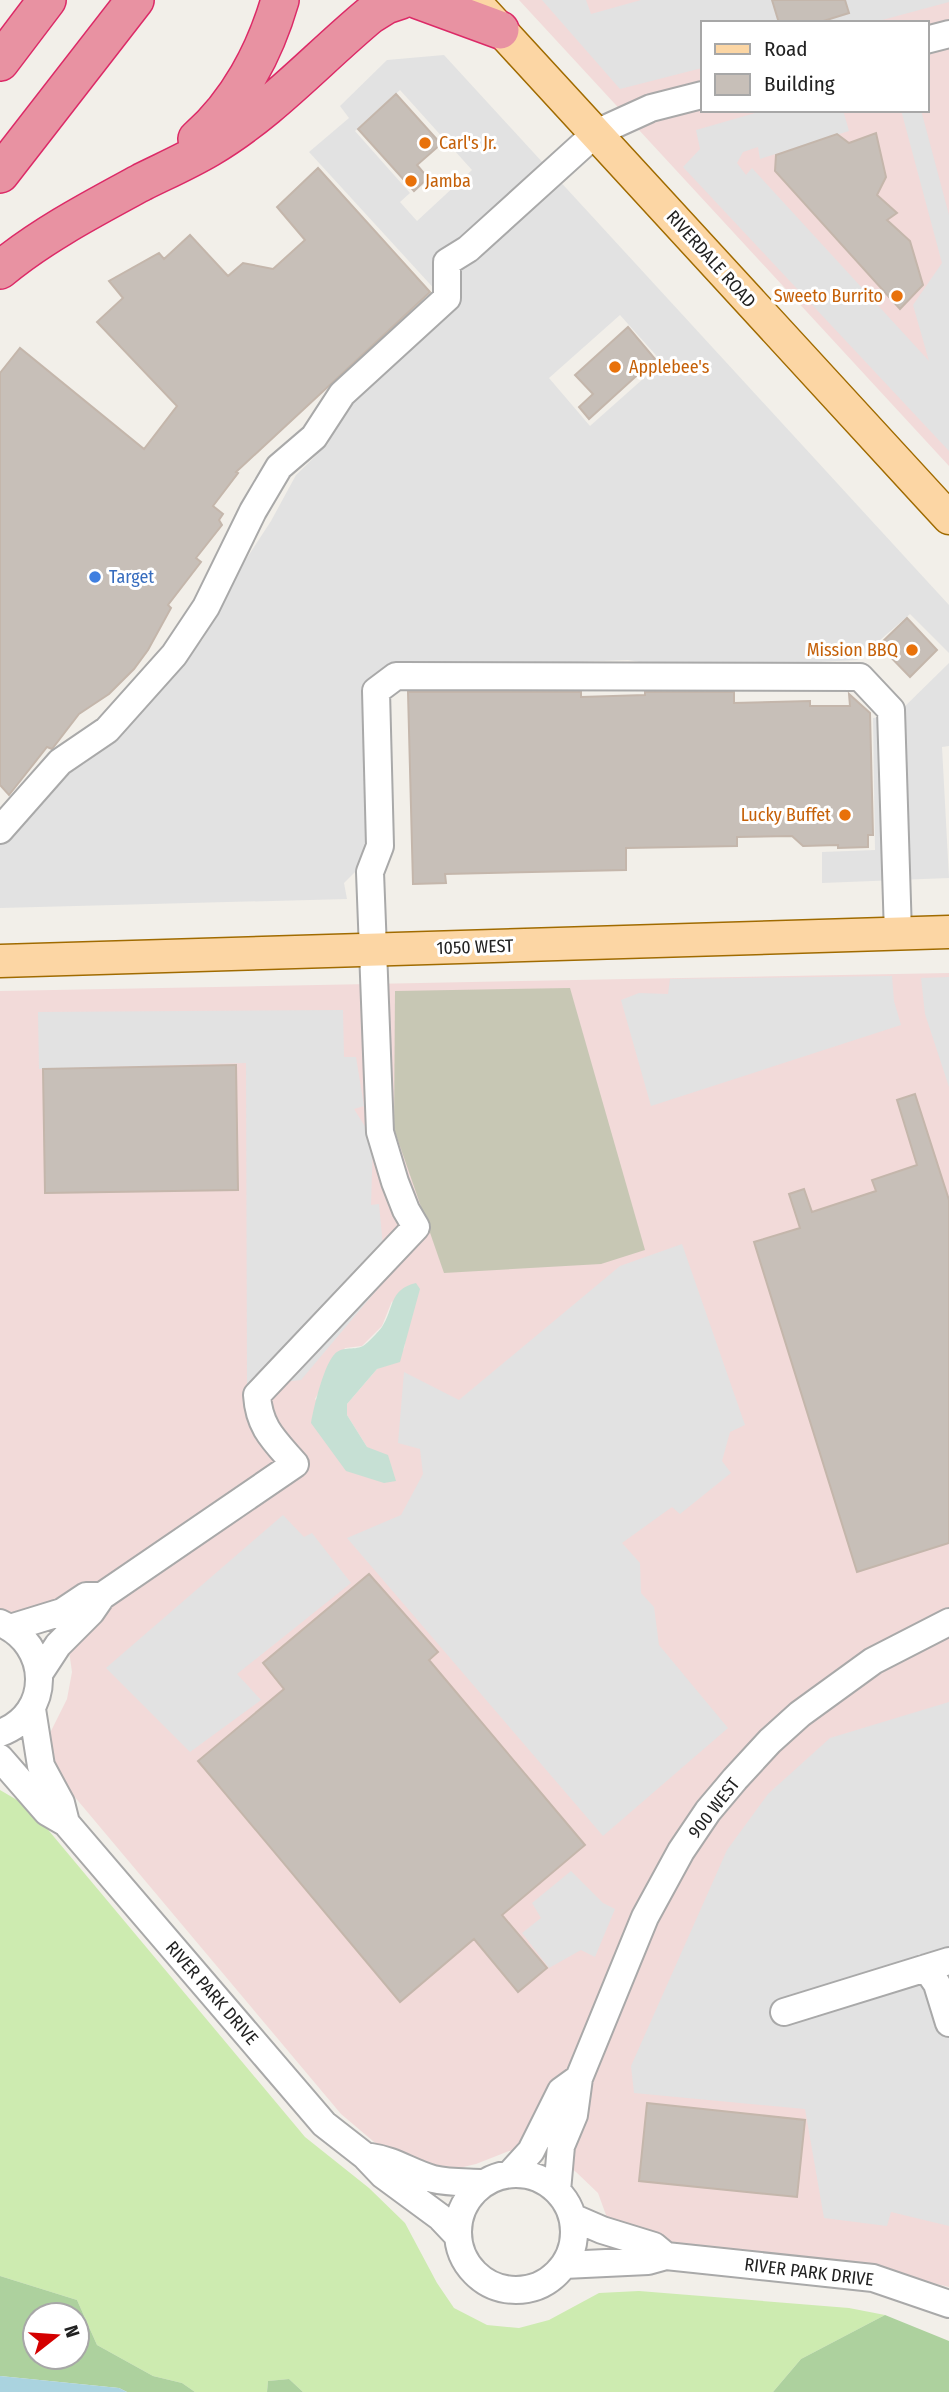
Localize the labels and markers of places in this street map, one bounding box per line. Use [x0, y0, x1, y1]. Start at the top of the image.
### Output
place label: Carl's Jr. [439, 132, 497, 154]
marker: Carl's Jr. [417, 135, 433, 151]
place label: Jamba [425, 170, 471, 192]
marker: Jamba [403, 173, 419, 189]
place label: Sweeto Burrito [774, 285, 883, 307]
marker: Sweeto Burrito [889, 288, 905, 304]
place label: Applebee's [629, 356, 710, 378]
marker: Applebee's [607, 359, 623, 375]
place label: Target [109, 566, 154, 588]
marker: Target [87, 569, 103, 585]
place label: Mission BBQ [807, 639, 898, 661]
marker: Mission BBQ [904, 642, 920, 658]
place label: Lucky Buffet [741, 804, 831, 826]
marker: Lucky Buffet [837, 807, 853, 823]

